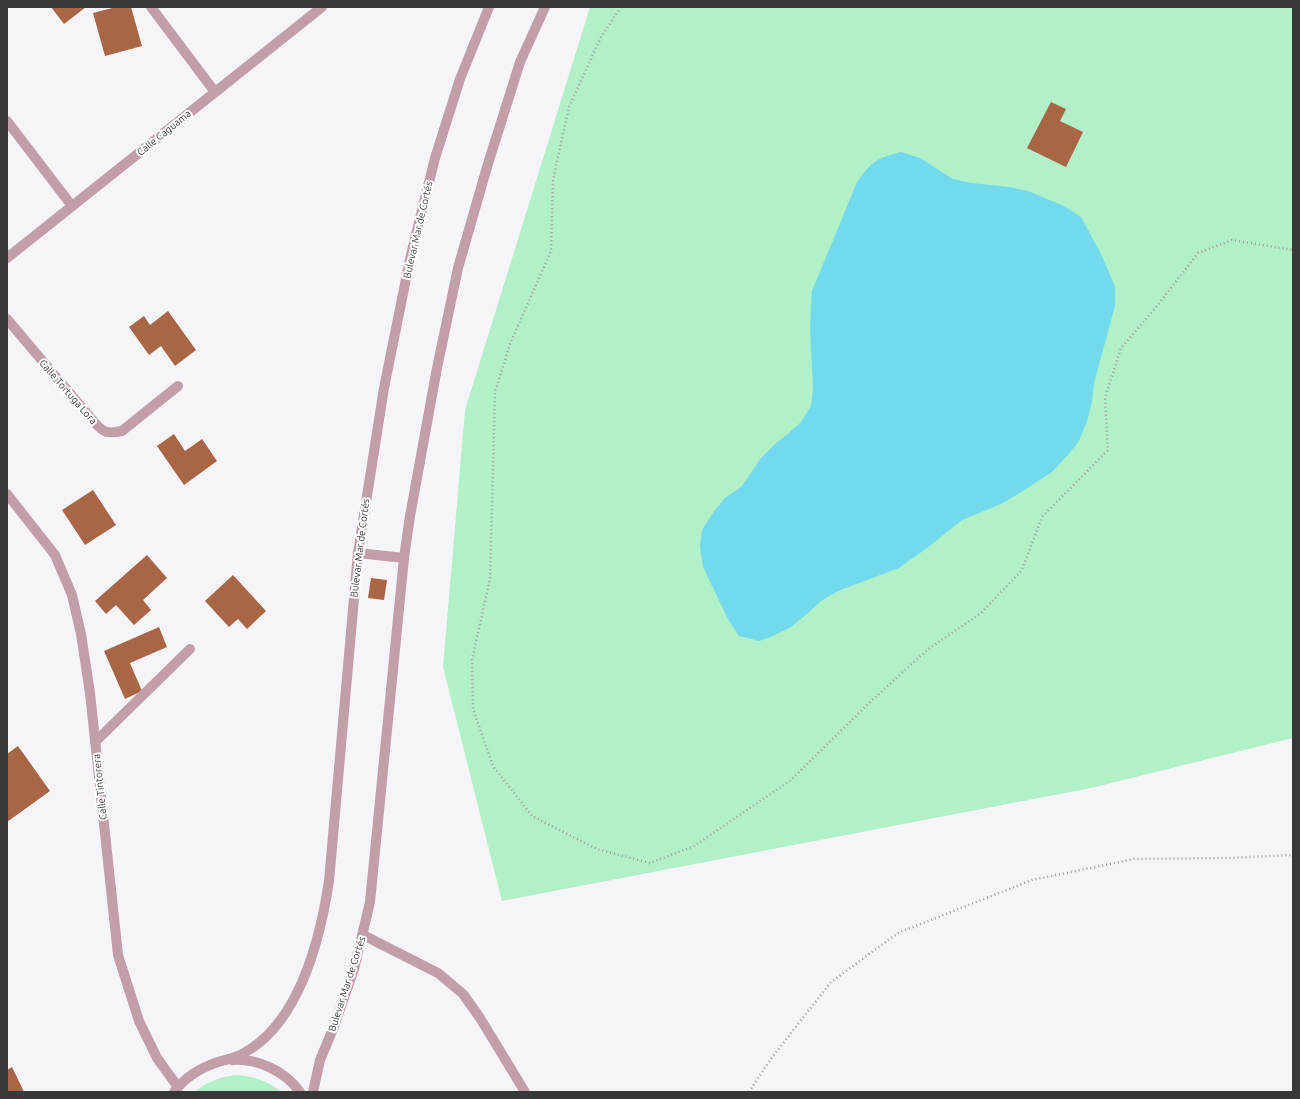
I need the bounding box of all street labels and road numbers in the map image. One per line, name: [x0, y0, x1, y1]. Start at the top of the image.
street label: Calle Caguama: [135, 108, 193, 158]
street label: Bulevar Mar de Cortés: [401, 180, 435, 280]
street label: Calle Tortuga Lora: [37, 357, 99, 427]
street label: Bulevar Mar de Cortés: [348, 498, 372, 598]
street label: Calle Tintorera: [91, 753, 109, 821]
street label: Bulevar Mar de Cortés: [326, 935, 368, 1033]

